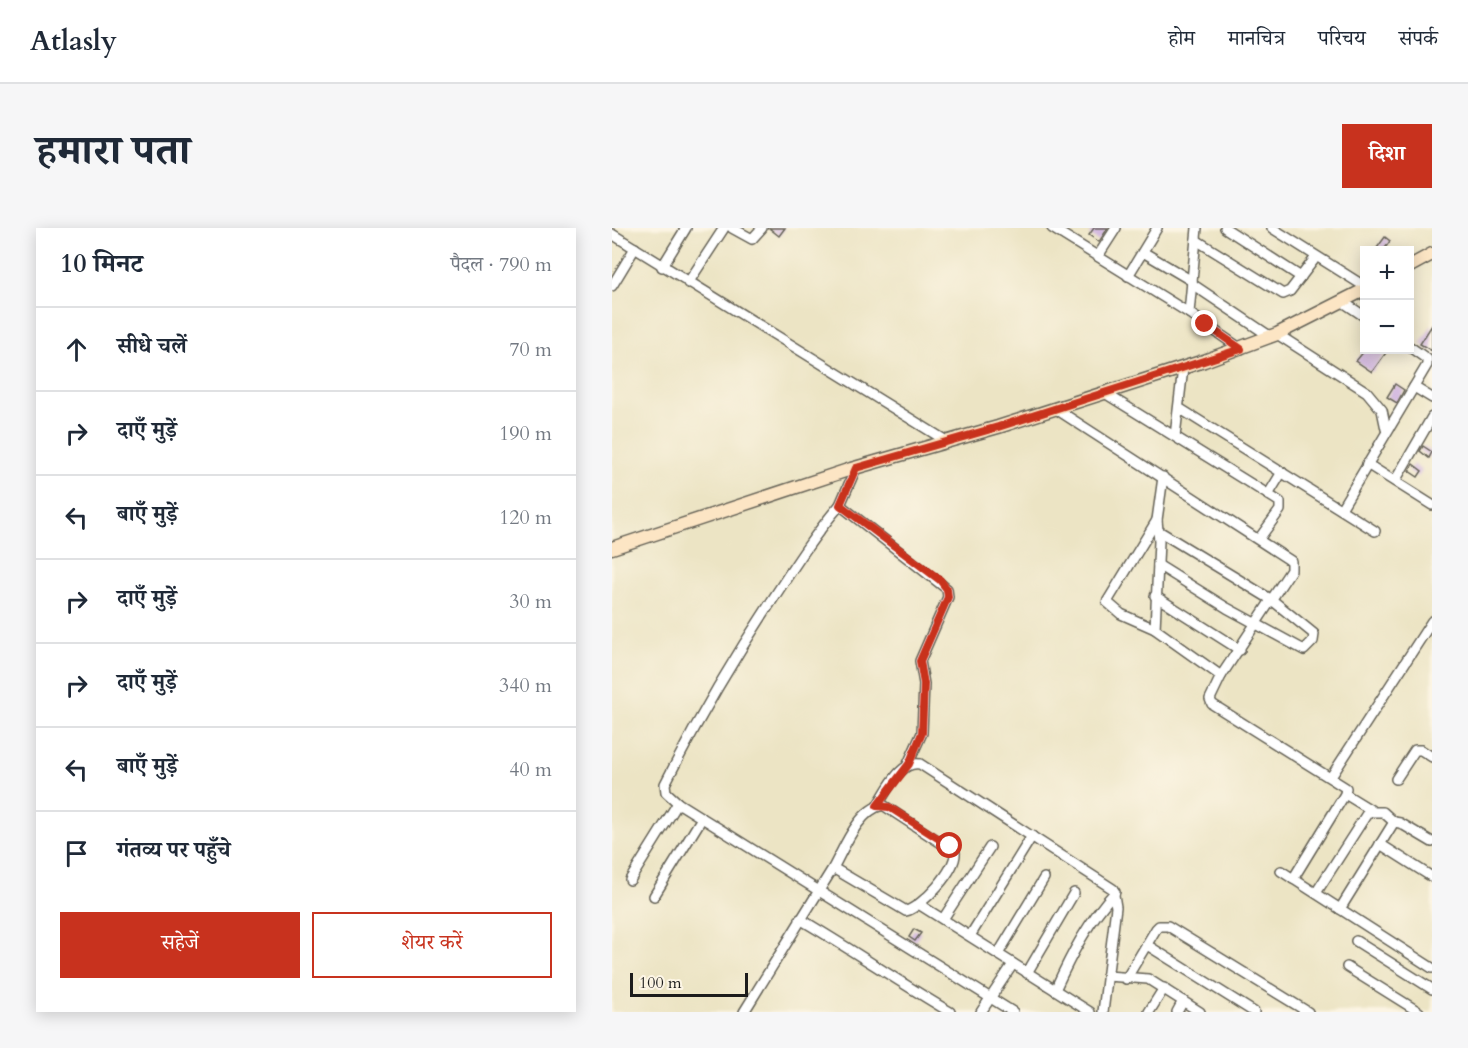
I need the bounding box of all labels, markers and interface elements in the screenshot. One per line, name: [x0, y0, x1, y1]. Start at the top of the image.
text: Atlasly: [30, 22, 117, 60]
text: होम: [1168, 24, 1195, 53]
text: मानचित्र: [1228, 24, 1285, 53]
text: परिचय: [1318, 24, 1366, 53]
text: संपर्क: [1399, 24, 1438, 53]
text: हमारा पता: [36, 122, 190, 179]
button: दिशा: [1342, 124, 1432, 188]
text: 10 मिनट: [60, 246, 143, 281]
map controls: [1360, 246, 1414, 354]
button: +: [1360, 246, 1414, 300]
text: पैदल · 790 m: [450, 251, 552, 278]
button: −: [1360, 300, 1414, 354]
route end: [1191, 310, 1217, 336]
text: सीधे चलें: [117, 331, 187, 361]
icon: ahead: [60, 333, 93, 366]
text: 70 m: [509, 336, 552, 363]
text: दाएँ मुड़ें: [117, 415, 177, 445]
icon: right: [60, 417, 93, 450]
text: 190 m: [499, 420, 552, 447]
text: बाएँ मुड़ें: [117, 499, 177, 529]
icon: left: [60, 501, 93, 534]
text: 120 m: [499, 504, 552, 531]
text: दाएँ मुड़ें: [117, 583, 177, 613]
icon: right: [60, 585, 93, 618]
text: 30 m: [509, 588, 552, 615]
text: दाएँ मुड़ें: [117, 667, 177, 697]
icon: right: [60, 669, 93, 702]
text: 340 m: [499, 672, 552, 699]
text: बाएँ मुड़ें: [117, 751, 177, 781]
icon: left: [60, 753, 93, 786]
text: 40 m: [509, 756, 552, 783]
route start: [936, 832, 962, 858]
text: गंतव्य पर पहुँचे: [117, 835, 231, 865]
icon: arrive: [60, 837, 93, 870]
button: सहेजें: [60, 912, 300, 978]
button: शेयर करें: [312, 912, 552, 978]
scale bar: [630, 970, 748, 998]
text: 100 m: [639, 972, 681, 994]

